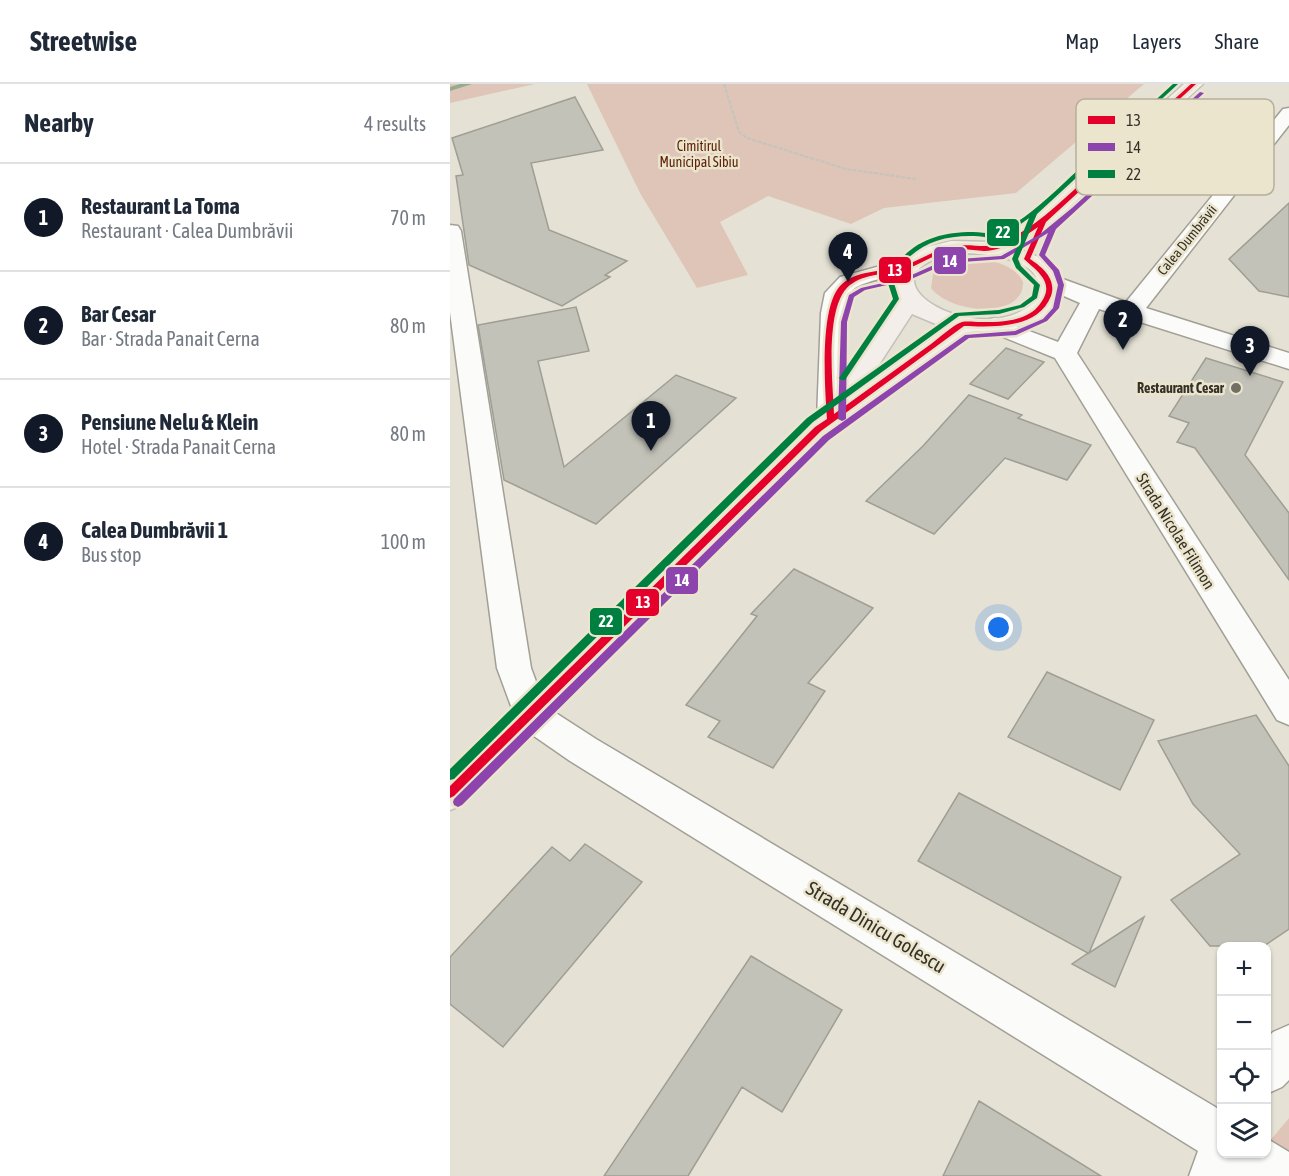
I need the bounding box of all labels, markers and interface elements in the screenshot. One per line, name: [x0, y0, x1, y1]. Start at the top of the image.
text: Streetwise: [30, 25, 137, 57]
text: Map: [1065, 29, 1099, 53]
text: Layers: [1132, 29, 1182, 53]
text: Share: [1215, 29, 1259, 53]
legend: [1076, 99, 1274, 195]
text: Nearby: [24, 108, 94, 138]
text: 13: [1126, 111, 1141, 129]
text: 4 results: [364, 112, 426, 135]
park label: Cimitirul Municipal Sibiu: [659, 138, 739, 170]
text: 14: [1126, 138, 1141, 156]
text: 22: [1126, 165, 1141, 183]
text: Restaurant La Toma: [81, 193, 240, 219]
street label: Calea Dumbrăvii: [1154, 202, 1220, 278]
text: 1: [39, 206, 48, 229]
text: 70 m: [390, 206, 426, 229]
line badge: 22: [986, 218, 1020, 247]
text: Restaurant · Calea Dumbrăvii: [81, 219, 293, 242]
text: 22: [995, 223, 1011, 241]
pin: 4: [828, 232, 868, 282]
line badge: 14: [933, 246, 967, 275]
text: 14: [942, 252, 958, 270]
line badge: 13: [878, 256, 912, 284]
text: 13: [887, 261, 903, 279]
pin: 2: [1104, 300, 1142, 350]
text: Bar Cesar: [81, 301, 156, 327]
text: 2: [39, 314, 48, 337]
text: 80 m: [390, 314, 426, 337]
pin: 3: [1230, 326, 1270, 376]
text: Bar · Strada Panait Cerna: [81, 327, 260, 350]
place label: Restaurant Cesar: [1137, 380, 1225, 396]
marker: Restaurant Cesar: [1229, 381, 1243, 395]
pin: 1: [632, 402, 670, 451]
text: Pensiune Nelu & Klein: [81, 409, 258, 435]
text: 3: [39, 422, 48, 445]
text: 80 m: [390, 422, 426, 445]
text: Hotel · Strada Panait Cerna: [81, 435, 276, 458]
street label: Strada Nicolae Filimon: [1133, 470, 1219, 592]
text: Calea Dumbrăvii 1: [81, 517, 228, 543]
text: 4: [39, 530, 48, 553]
text: 100 m: [381, 530, 426, 553]
text: Bus stop: [81, 543, 141, 566]
line badge: 14: [665, 566, 699, 595]
text: 14: [674, 571, 690, 589]
line badge: 13: [625, 588, 660, 617]
text: 13: [635, 593, 651, 611]
line badge: 22: [589, 607, 623, 636]
text: 22: [598, 612, 614, 630]
your location: [984, 613, 1013, 642]
street label: Strada Dinicu Golescu: [802, 876, 950, 977]
map controls: [1217, 942, 1271, 1158]
button: +: [1217, 942, 1271, 996]
button: −: [1217, 996, 1271, 1050]
button: locate: [1217, 1050, 1271, 1104]
button: layers: [1217, 1104, 1271, 1158]

